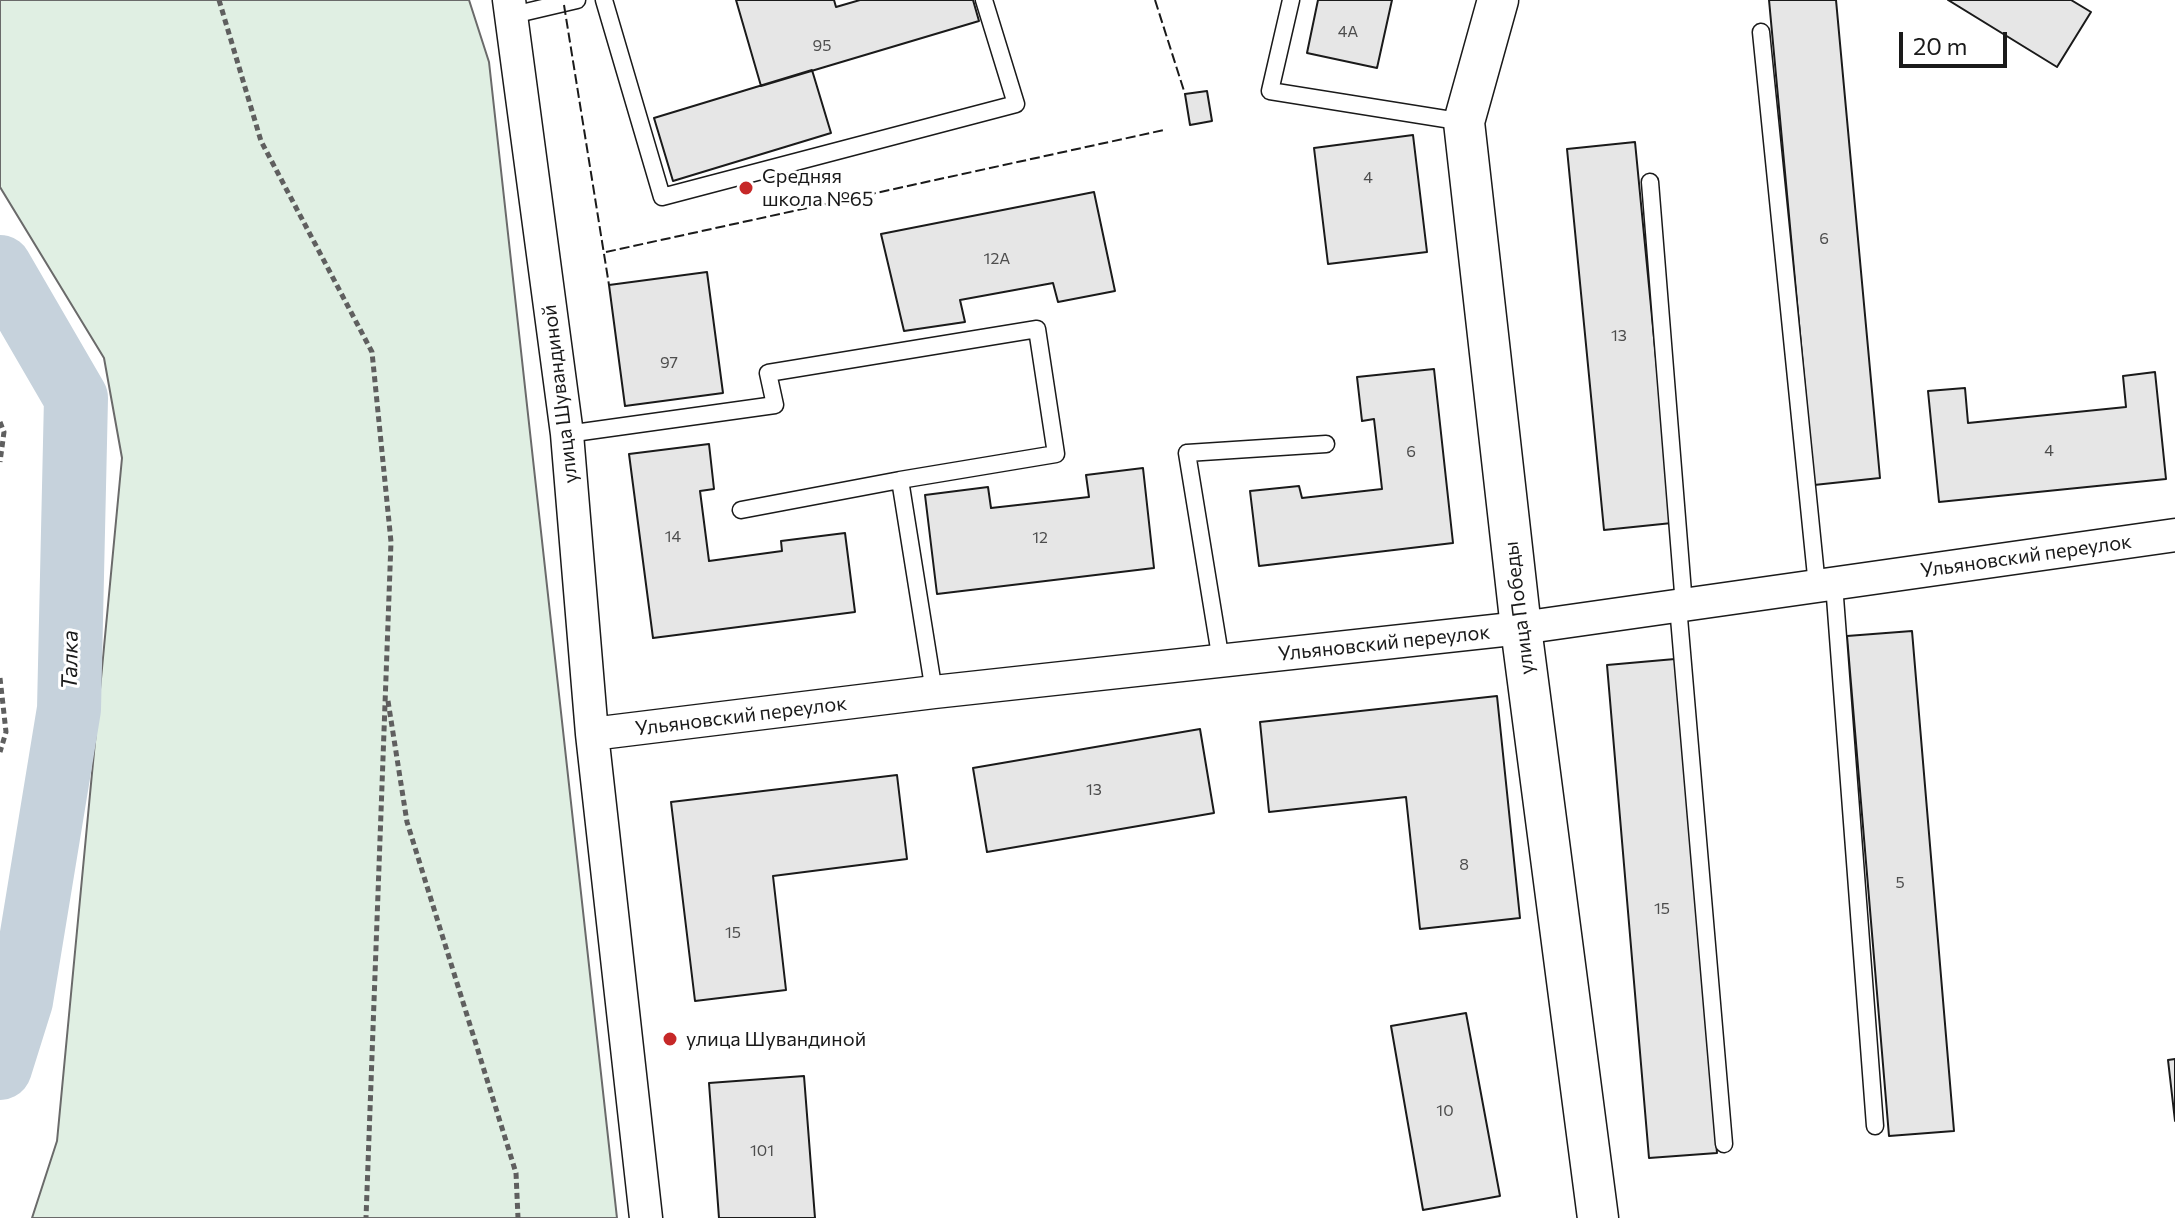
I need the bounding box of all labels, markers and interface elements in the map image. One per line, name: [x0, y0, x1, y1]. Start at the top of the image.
scale bar: [1903, 16, 2011, 66]
house number: 4А: [1338, 22, 1358, 42]
text: 20 m: [1913, 31, 1967, 60]
house number: 95: [813, 36, 831, 56]
place label: Средняя школа №65: [762, 164, 873, 211]
house number: 4: [1363, 168, 1373, 188]
marker: Средняя школа №65: [737, 179, 755, 197]
house number: 6: [1819, 229, 1829, 249]
house number: 12А: [984, 249, 1010, 269]
street label: улица Шувандиной: [537, 303, 583, 485]
house number: 13: [1611, 326, 1627, 346]
house number: 97: [660, 353, 678, 373]
house number: 4: [2044, 441, 2054, 461]
house number: 6: [1406, 442, 1416, 462]
house number: 14: [665, 527, 681, 547]
house number: 12: [1032, 528, 1048, 548]
street label: Ульяновский переулок: [1919, 529, 2133, 583]
street label: улица Победы: [1499, 540, 1539, 676]
street label: Ульяновский переулок: [1277, 620, 1491, 666]
water label: Талка: [56, 630, 84, 690]
street label: Ульяновский переулок: [634, 691, 848, 741]
house number: 13: [1086, 780, 1102, 800]
house number: 8: [1459, 855, 1469, 875]
house number: 5: [1895, 873, 1905, 893]
house number: 15: [1654, 899, 1670, 919]
house number: 15: [725, 923, 741, 943]
place label: улица Шувандиной: [686, 1027, 866, 1051]
marker: улица Шувандиной: [661, 1030, 679, 1048]
house number: 10: [1436, 1101, 1454, 1121]
house number: 101: [750, 1141, 774, 1161]

